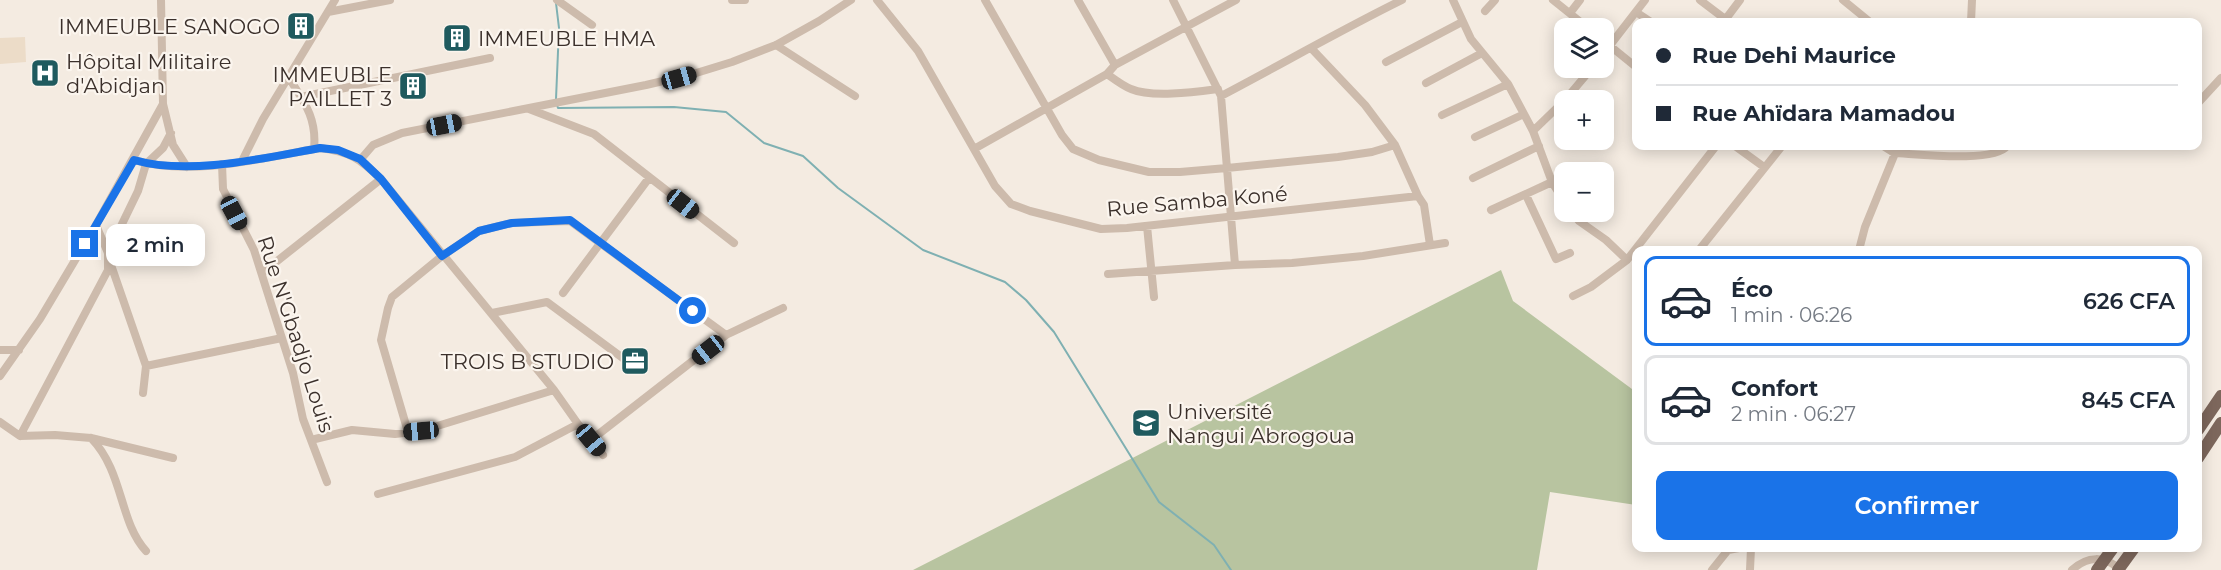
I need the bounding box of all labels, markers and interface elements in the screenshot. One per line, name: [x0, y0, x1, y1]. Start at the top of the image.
building icon: IMMEUBLE SANOGO: [285, 10, 317, 42]
place label: IMMEUBLE SANOGO: [59, 14, 280, 39]
map controls: [1554, 18, 1614, 222]
button: layers: [1554, 18, 1614, 78]
building icon: IMMEUBLE HMA: [441, 22, 473, 54]
place label: IMMEUBLE HMA: [478, 26, 656, 51]
text: Rue Dehi Maurice: [1692, 42, 1896, 69]
place label: Hôpital Militaire d'Abidjan: [66, 49, 231, 98]
hospital icon: Hôpital Militaire d'Abidjan: [29, 57, 61, 89]
place label: IMMEUBLE PAILLET 3: [273, 62, 392, 111]
car: [659, 64, 699, 92]
building icon: IMMEUBLE PAILLET 3: [397, 70, 429, 102]
button: +: [1554, 90, 1614, 150]
text: Rue Ahïdara Mamadou: [1692, 100, 1955, 127]
car: [425, 113, 463, 137]
button: −: [1554, 162, 1614, 222]
street label: Rue Samba Koné: [1105, 181, 1289, 221]
car: [663, 186, 703, 222]
car: [218, 193, 250, 233]
callout: 2 min: [106, 223, 205, 265]
route end: [71, 230, 98, 257]
text: 2 min: [127, 233, 184, 257]
street label: Rue N'Gbadjo Louis: [252, 233, 340, 435]
icon: car: [1659, 274, 1713, 328]
text: Éco: [1731, 276, 1773, 303]
text: 626 CFA: [2083, 288, 2175, 315]
route start: [679, 297, 706, 324]
text: 1 min · 06:26: [1731, 303, 1852, 327]
car: [688, 332, 728, 368]
office icon: TROIS B STUDIO: [619, 345, 651, 377]
place label: TROIS B STUDIO: [441, 349, 614, 374]
icon: car: [1659, 373, 1713, 427]
text: Confort: [1731, 375, 1818, 402]
text: 845 CFA: [2081, 387, 2175, 414]
place label: Université Nangui Abrogoua: [1167, 399, 1355, 448]
text: 2 min · 06:27: [1731, 402, 1856, 426]
school or university icon: Université Nangui Abrogoua: [1130, 407, 1162, 439]
car: [402, 420, 440, 442]
car: [573, 420, 609, 460]
button: Confirmer: [1656, 471, 2178, 540]

